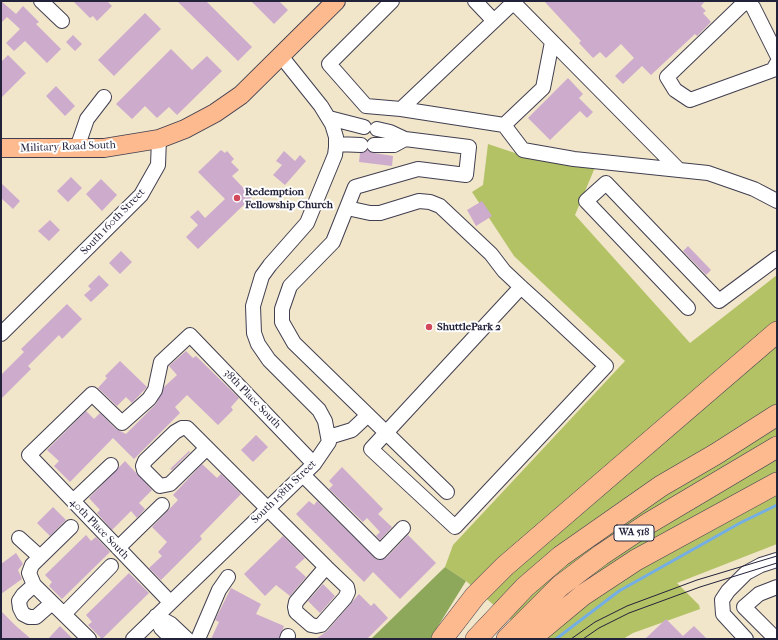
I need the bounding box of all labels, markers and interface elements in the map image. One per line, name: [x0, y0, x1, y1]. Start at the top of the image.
street label: Military Road South: [20, 139, 116, 155]
place label: Redemption Fellowship Church: [245, 185, 333, 211]
street label: South 160th Street: [78, 186, 148, 258]
marker: Redemption Fellowship Church: [232, 193, 242, 203]
place label: ShuttlePark 2: [437, 320, 501, 334]
marker: ShuttlePark 2: [424, 322, 434, 332]
street label: 38th Place South: [220, 367, 284, 431]
street label: South 158th Street: [249, 458, 319, 526]
street label: 40th Place South: [67, 496, 131, 562]
road number: WA 518: [614, 525, 654, 541]

